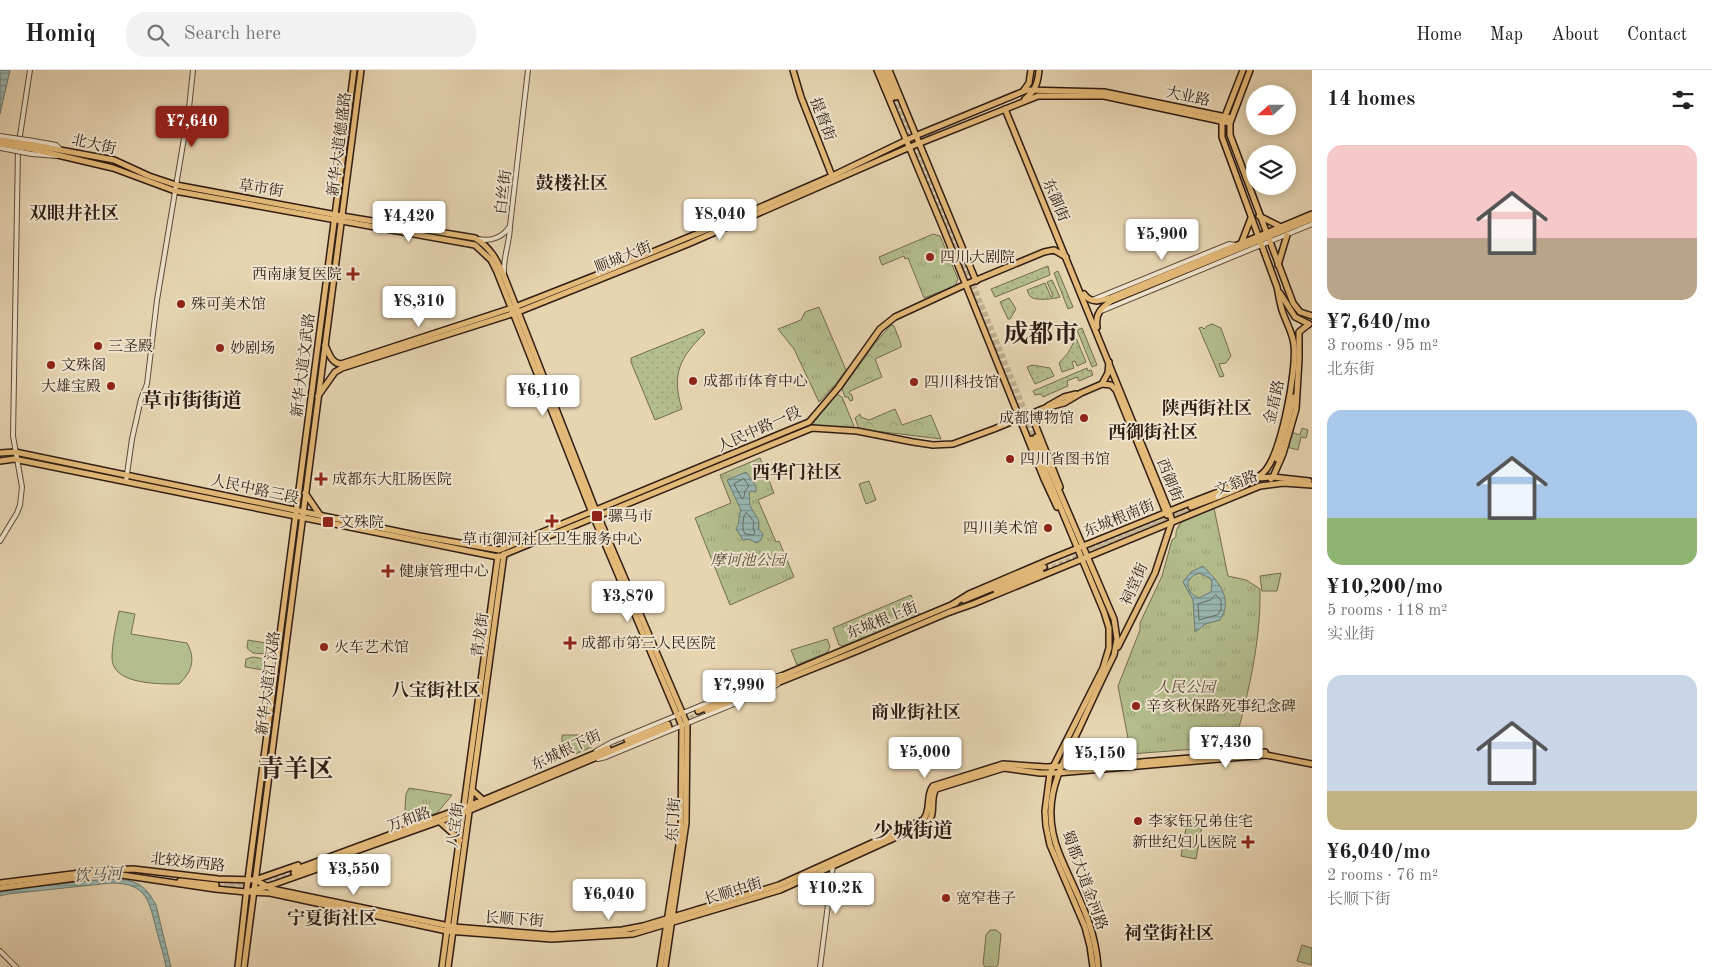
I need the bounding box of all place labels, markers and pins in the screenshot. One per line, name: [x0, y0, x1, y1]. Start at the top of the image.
pin: ¥7,640: [151, 106, 233, 148]
pin: ¥8,040: [679, 198, 761, 241]
pin: ¥4,420: [368, 200, 450, 243]
pin: ¥5,900: [1121, 218, 1203, 261]
place label: 四川大剧院: [940, 249, 1015, 266]
marker: 四川大剧院: [924, 251, 936, 263]
place label: 西南康复医院: [252, 266, 342, 283]
marker: 西南康复医院: [346, 267, 360, 281]
pin: ¥8,310: [378, 286, 460, 328]
place label: 殊可美术馆: [191, 296, 266, 313]
marker: 殊可美术馆: [175, 298, 187, 310]
place label: 三圣殿: [108, 338, 153, 355]
marker: 三圣殿: [92, 340, 104, 352]
place label: 妙剧场: [230, 340, 275, 357]
marker: 妙剧场: [214, 342, 226, 354]
place label: 文殊阁: [61, 357, 106, 374]
marker: 文殊阁: [45, 359, 57, 371]
place label: 成都市体育中心: [703, 373, 808, 390]
pin: ¥6,110: [502, 374, 584, 417]
place label: 四川科技馆: [924, 374, 999, 391]
marker: 成都市体育中心: [687, 375, 699, 387]
marker: 四川科技馆: [908, 376, 920, 388]
place label: 大雄宝殿: [41, 378, 101, 395]
marker: 大雄宝殿: [105, 380, 117, 392]
place label: 成都博物馆: [999, 410, 1074, 427]
marker: 成都博物馆: [1078, 412, 1090, 424]
place label: 四川省图书馆: [1020, 451, 1110, 468]
marker: 四川省图书馆: [1004, 453, 1016, 465]
place label: 成都东大肛肠医院: [332, 471, 452, 488]
marker: 成都东大肛肠医院: [314, 472, 328, 486]
place label: 骡马市: [608, 508, 653, 525]
marker: 骡马市: [590, 509, 604, 523]
place label: 文殊院: [339, 514, 384, 531]
marker: 草市御河社区卫生服务中心: [545, 514, 559, 528]
marker: 文殊院: [321, 515, 335, 529]
place label: 四川美术馆: [963, 520, 1038, 537]
marker: 四川美术馆: [1042, 522, 1054, 534]
place label: 草市御河社区卫生服务中心: [462, 531, 642, 548]
place label: 健康管理中心: [399, 563, 489, 580]
marker: 健康管理中心: [381, 564, 395, 578]
pin: ¥3,870: [587, 580, 669, 623]
place label: 成都市第三人民医院: [581, 635, 716, 652]
marker: 成都市第三人民医院: [563, 636, 577, 650]
place label: 火车艺术馆: [334, 639, 409, 656]
marker: 火车艺术馆: [318, 641, 330, 653]
pin: ¥7,990: [698, 670, 780, 712]
place label: 辛亥秋保路死事纪念碑: [1146, 698, 1296, 715]
marker: 辛亥秋保路死事纪念碑: [1130, 700, 1142, 712]
pin: ¥7,430: [1185, 726, 1267, 769]
pin: ¥5,000: [884, 736, 966, 779]
pin: ¥5,150: [1059, 738, 1141, 780]
place label: 李家钰兄弟住宅: [1148, 813, 1253, 830]
marker: 李家钰兄弟住宅: [1132, 815, 1144, 827]
place label: 新世纪妇儿医院: [1132, 834, 1237, 851]
marker: 新世纪妇儿医院: [1241, 835, 1255, 849]
pin: ¥3,550: [313, 854, 395, 896]
pin: ¥10.2K: [795, 872, 877, 915]
pin: ¥6,040: [568, 878, 650, 921]
place label: 宽窄巷子: [956, 890, 1016, 907]
marker: 宽窄巷子: [940, 892, 952, 904]

